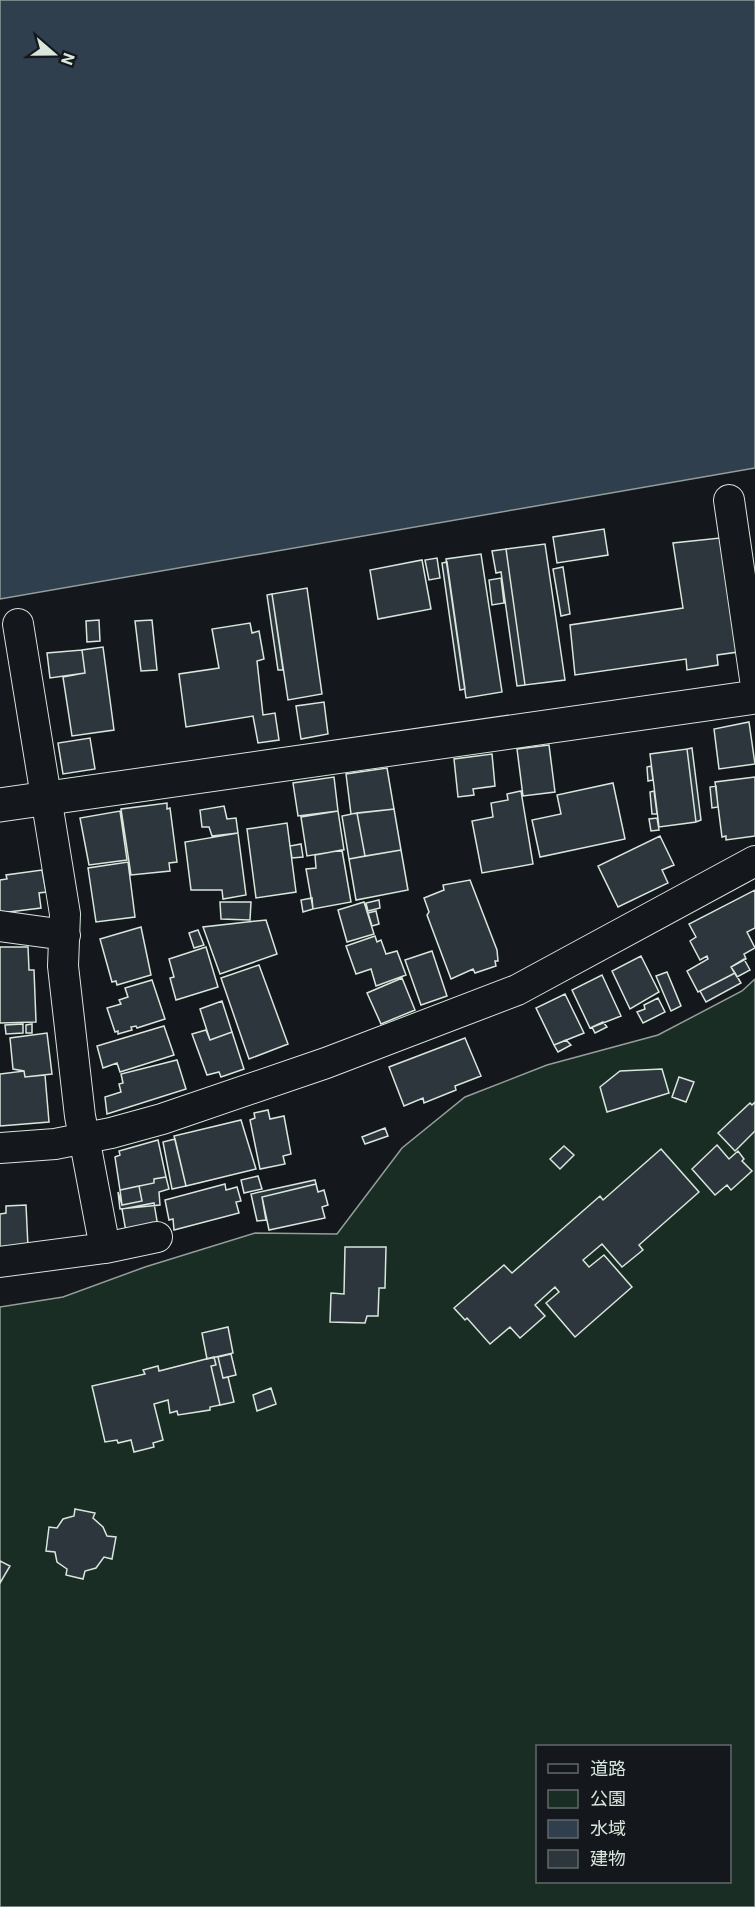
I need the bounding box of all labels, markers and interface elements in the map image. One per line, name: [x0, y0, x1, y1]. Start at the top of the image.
north arrow: [24, 24, 84, 84]
text: N: [57, 50, 78, 68]
legend: [536, 1745, 731, 1883]
text: 道路: [590, 1758, 626, 1779]
text: 公園: [590, 1788, 626, 1809]
text: 水域: [590, 1818, 626, 1839]
text: 建物: [590, 1848, 626, 1869]

